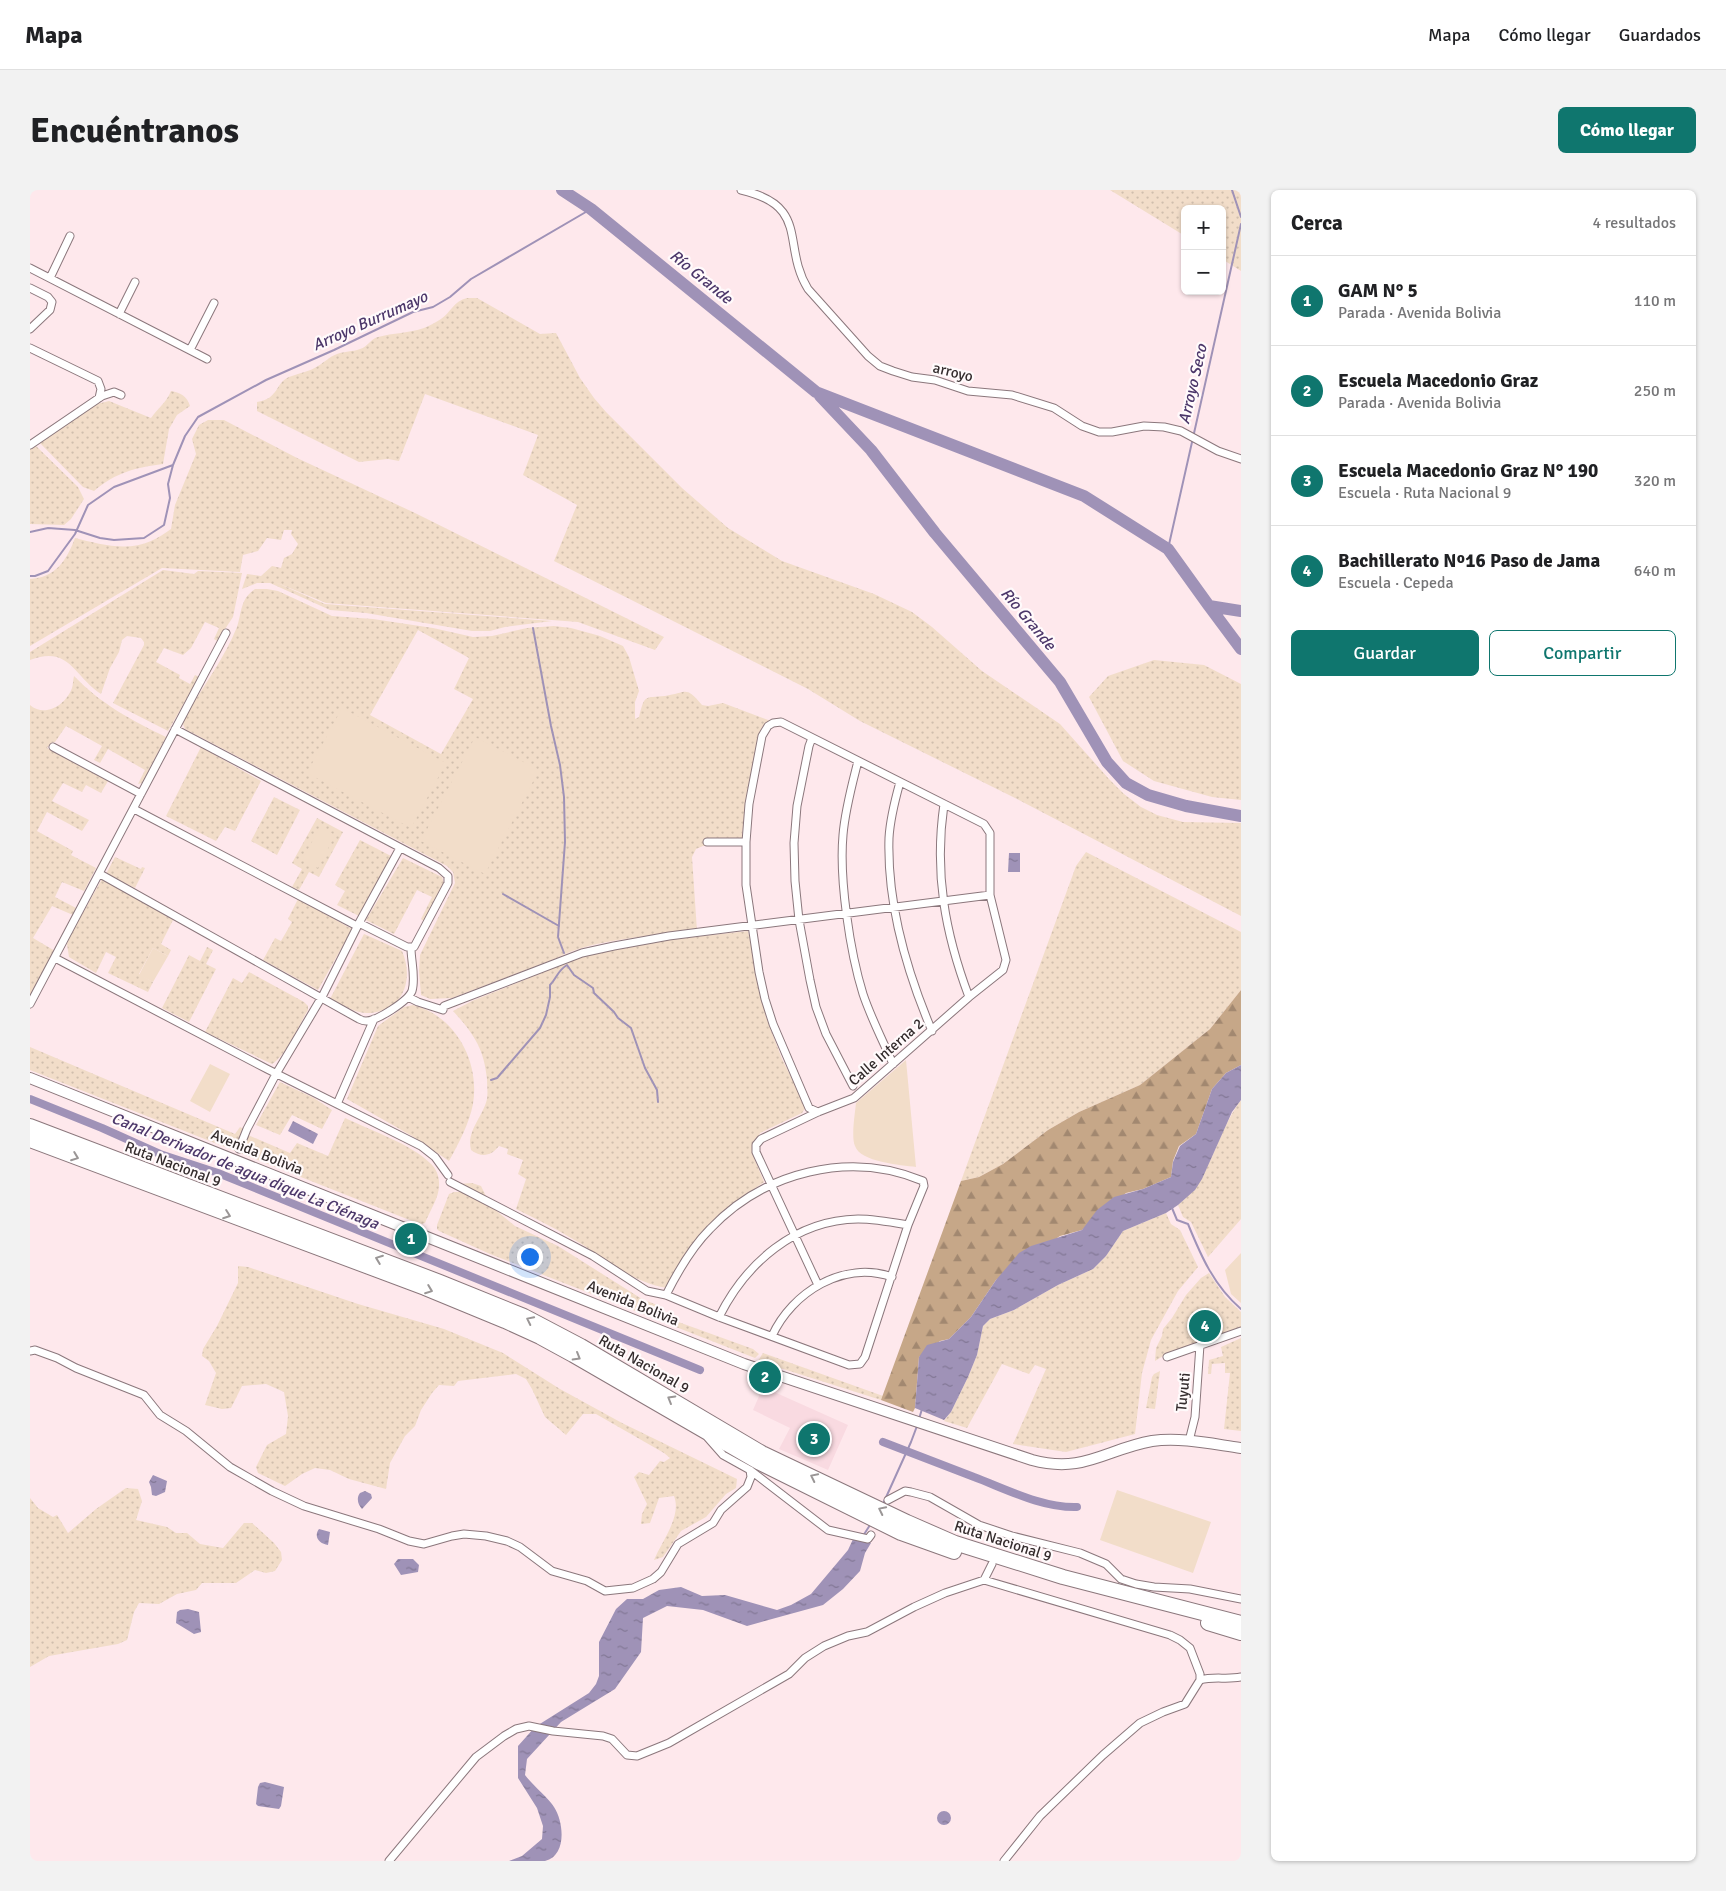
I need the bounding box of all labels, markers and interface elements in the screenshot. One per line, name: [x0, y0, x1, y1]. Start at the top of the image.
text: Mapa: [25, 20, 83, 50]
text: Mapa: [1428, 24, 1470, 46]
text: Cómo llegar: [1498, 24, 1591, 46]
text: Guardados: [1619, 24, 1701, 46]
button: Cómo llegar: [1558, 107, 1696, 153]
text: Encuéntranos: [30, 109, 239, 152]
map controls: [1181, 205, 1226, 295]
button: +: [1181, 205, 1226, 250]
text: Cerca: [1291, 210, 1343, 236]
text: 4 resultados: [1593, 213, 1676, 233]
water label: Río Grande: [665, 246, 737, 309]
button: −: [1181, 250, 1226, 295]
text: GAM N° 5: [1338, 279, 1418, 303]
water label: Arroyo Burrumayo: [309, 286, 431, 355]
text: 1: [1303, 291, 1311, 311]
text: 110 m: [1634, 291, 1676, 311]
text: Parada · Avenida Bolivia: [1338, 303, 1501, 323]
water label: Arroyo Seco: [1174, 342, 1212, 426]
street label: arroyo: [931, 358, 975, 386]
text: Escuela Macedonio Graz: [1338, 369, 1538, 393]
text: 2: [1303, 381, 1311, 401]
text: 250 m: [1634, 381, 1676, 401]
text: Parada · Avenida Bolivia: [1338, 393, 1501, 413]
text: Escuela Macedonio Graz N° 190: [1338, 459, 1598, 483]
text: 3: [1303, 471, 1311, 491]
text: 320 m: [1634, 471, 1676, 491]
text: Escuela · Ruta Nacional 9: [1338, 483, 1511, 503]
text: Bachillerato Nº16 Paso de Jama: [1338, 549, 1600, 573]
text: 4: [1303, 561, 1311, 581]
text: 640 m: [1634, 561, 1676, 581]
text: Escuela · Cepeda: [1338, 573, 1454, 593]
water label: Río Grande: [996, 584, 1060, 655]
button: Guardar: [1291, 630, 1479, 676]
button: Compartir: [1489, 630, 1676, 676]
street label: Calle Interna 2: [845, 1014, 927, 1090]
water label: Canal Derivador de agua dique La Ciénaga: [108, 1108, 382, 1234]
street label: Avenida Bolivia: [208, 1125, 306, 1179]
street label: Ruta Nacional 9: [122, 1137, 224, 1191]
one-way arrow: [71, 1152, 79, 1162]
one-way arrow: [223, 1209, 231, 1219]
pin: 1: [395, 1220, 427, 1258]
your location: [517, 1244, 543, 1270]
one-way arrow: [375, 1255, 384, 1265]
street label: Avenida Bolivia: [584, 1276, 682, 1330]
one-way arrow: [424, 1284, 433, 1294]
pin: 4: [1189, 1307, 1221, 1345]
one-way arrow: [526, 1315, 535, 1326]
street label: Ruta Nacional 9: [596, 1331, 692, 1397]
one-way arrow: [571, 1351, 580, 1361]
pin: 2: [749, 1358, 781, 1396]
street label: Tuyuti: [1172, 1372, 1194, 1412]
one-way arrow: [668, 1395, 677, 1405]
pin: 3: [798, 1420, 830, 1458]
one-way arrow: [810, 1473, 819, 1483]
one-way arrow: [878, 1506, 887, 1516]
street label: Ruta Nacional 9: [952, 1517, 1054, 1565]

